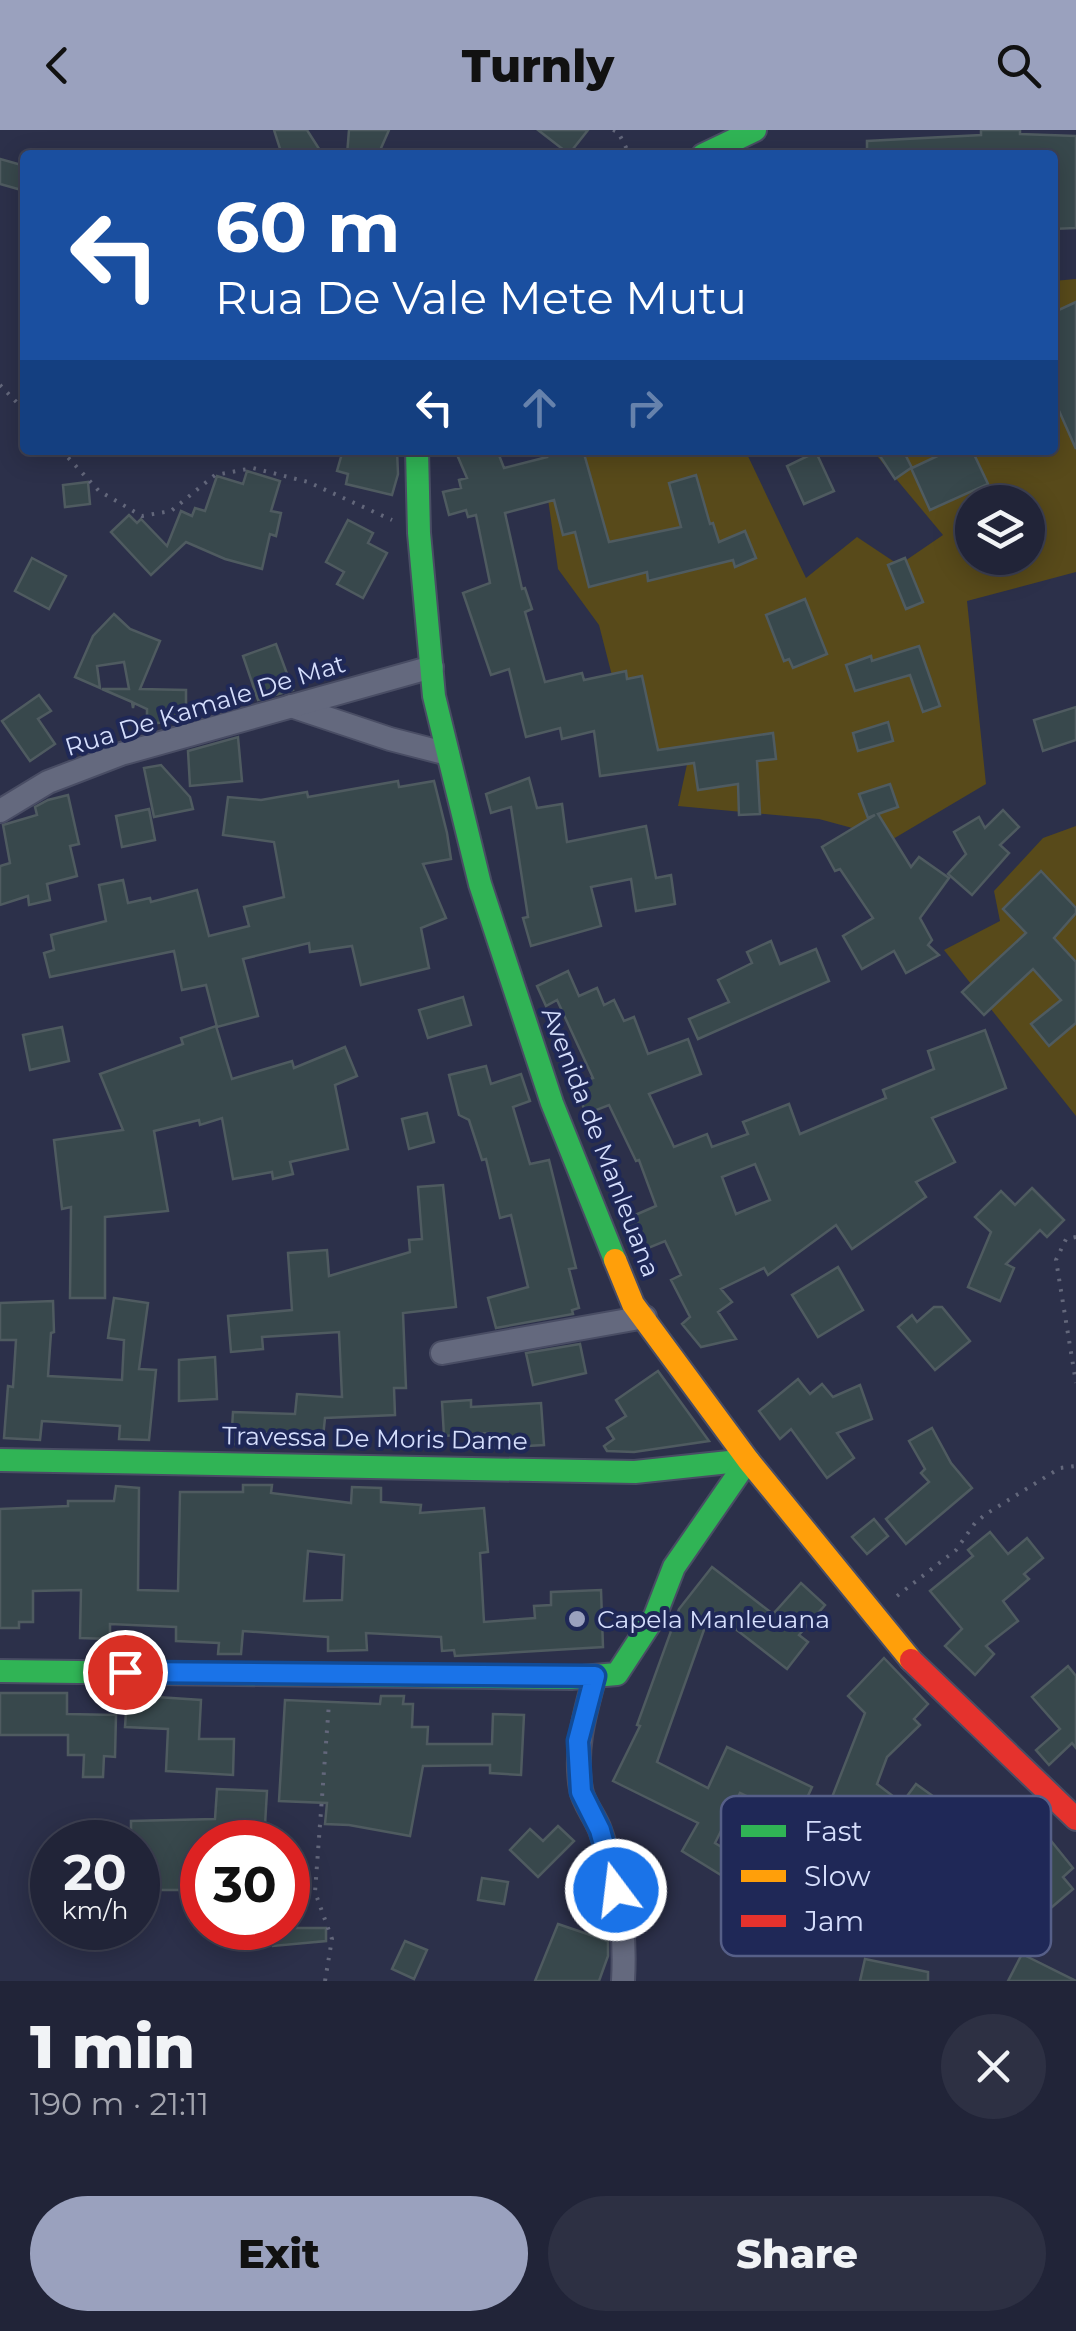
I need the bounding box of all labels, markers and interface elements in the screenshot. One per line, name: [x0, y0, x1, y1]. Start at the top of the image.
icon: back: [30, 38, 85, 93]
text: Turnly: [462, 38, 614, 93]
icon: search: [991, 38, 1046, 93]
text: 60 m: [215, 184, 400, 270]
icon: left: [50, 190, 180, 320]
text: Rua De Vale Mete Mutu: [215, 270, 747, 325]
icon: left: [407, 380, 462, 435]
icon: ahead: [512, 380, 567, 435]
icon: right: [617, 380, 672, 435]
map controls: [955, 485, 1045, 575]
button: layers: [955, 485, 1045, 575]
street label: Rua De Kamale De Mat: [61, 648, 349, 762]
street label: Avenida de Manleuana: [536, 1003, 666, 1281]
street label: Travessa De Moris Dame: [222, 1420, 528, 1456]
place label: Capela Manleuana: [597, 1604, 830, 1634]
marker: Capela Manleuana: [566, 1608, 588, 1630]
pin: [83, 1630, 168, 1715]
icon: arrive: [98, 1645, 153, 1700]
legend: [721, 1796, 1051, 1956]
text: Fast: [804, 1814, 863, 1848]
speed limit sign: 30: [180, 1820, 310, 1950]
position arrow: [564, 1838, 668, 1942]
text: 20: [63, 1842, 127, 1903]
text: Slow: [804, 1859, 871, 1893]
text: km/h: [62, 1895, 128, 1925]
text: Jam: [803, 1904, 864, 1938]
text: 1 min: [30, 2010, 195, 2083]
button: close: [941, 2014, 1046, 2119]
text: 190 m · 21:11: [30, 2084, 209, 2123]
button: Exit: [30, 2196, 528, 2311]
button: Share: [548, 2196, 1046, 2311]

